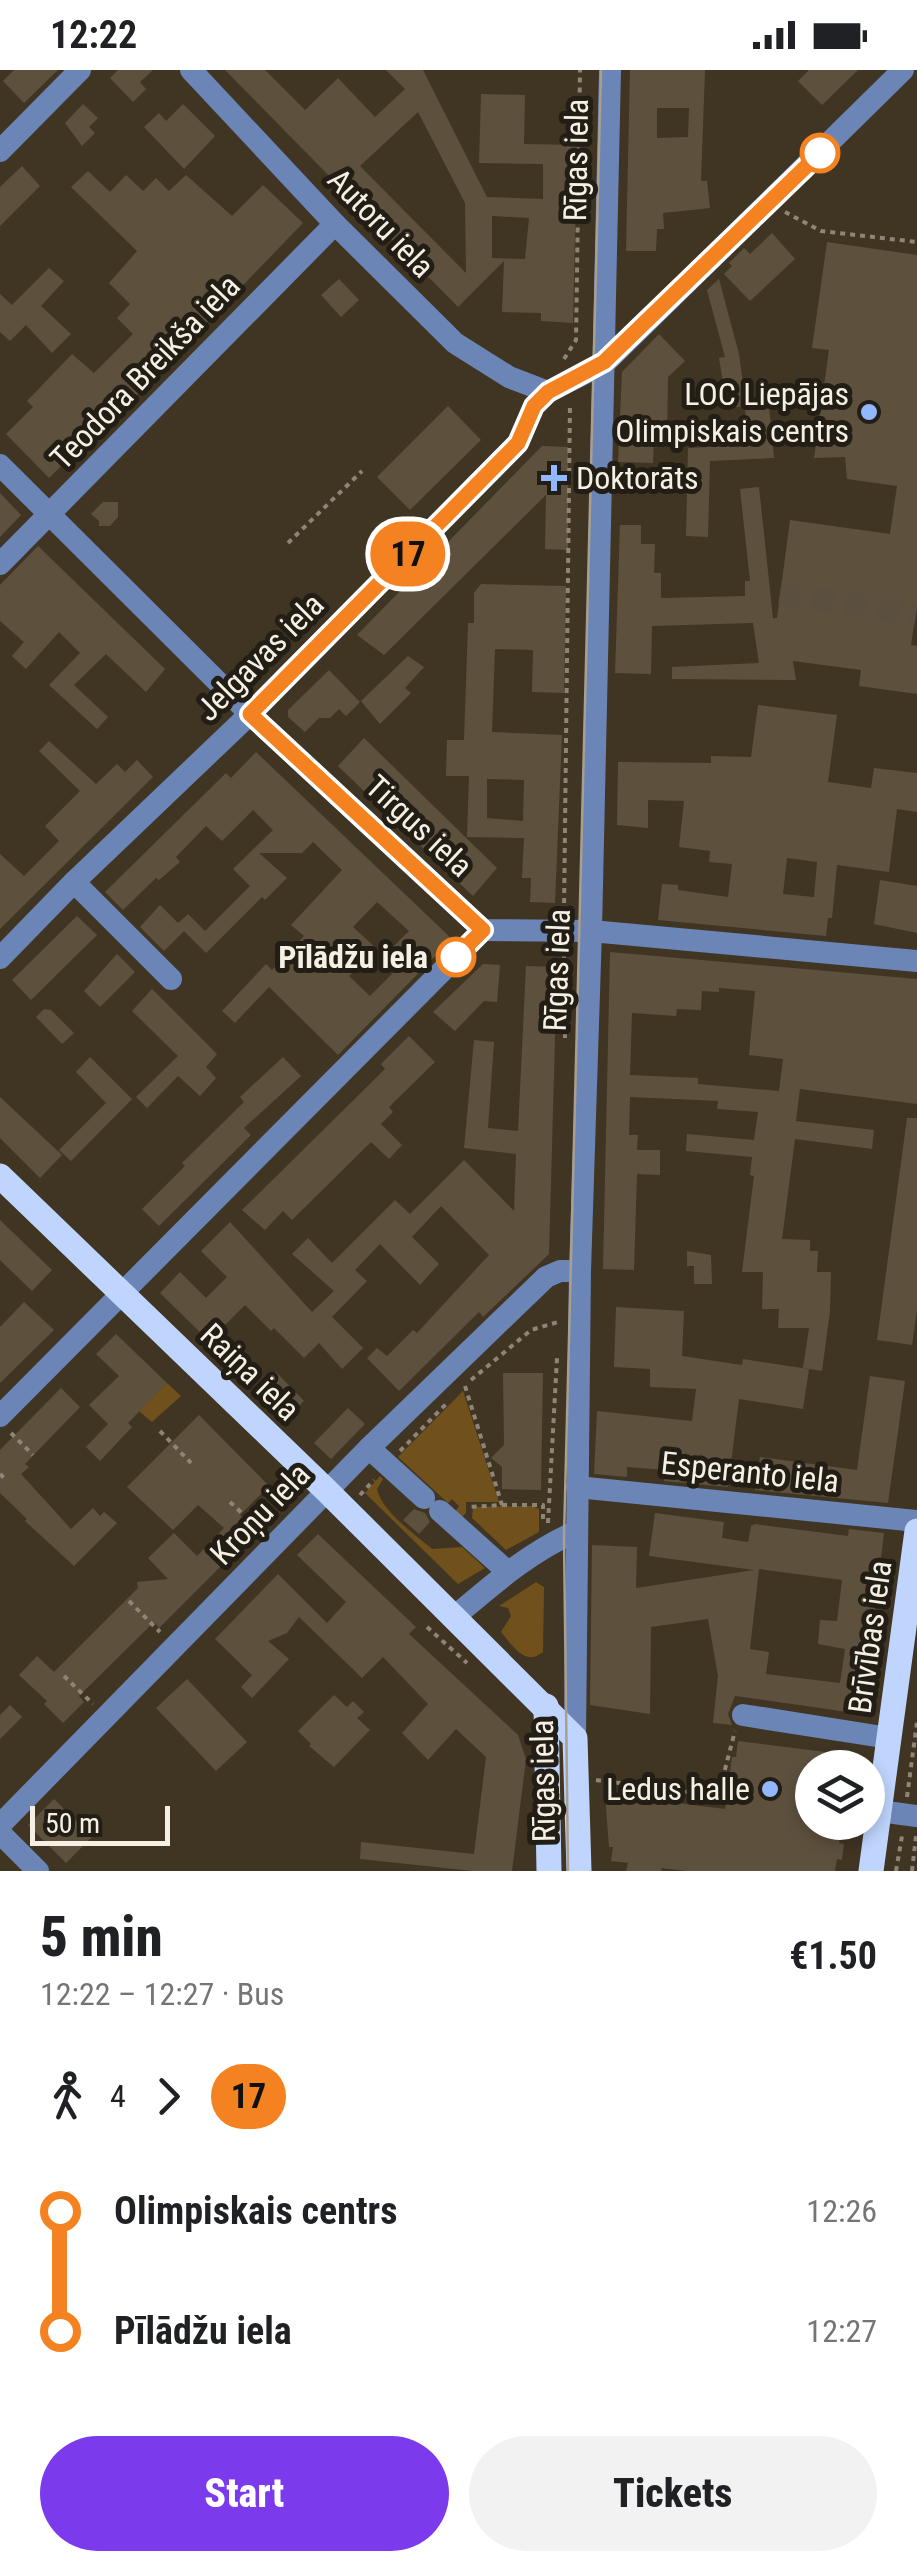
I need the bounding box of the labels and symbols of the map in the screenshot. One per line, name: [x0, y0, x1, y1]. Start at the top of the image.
street label: Rīgas iela: [556, 98, 596, 222]
unlabelled marker: [801, 134, 839, 172]
street label: Autoru iela: [320, 161, 442, 285]
street label: Teodora Breikša iela: [42, 267, 248, 477]
place label: LOC Liepājas Olimpiskais centrs: [615, 375, 849, 450]
marker: LOC Liepājas Olimpiskais centrs: [858, 401, 880, 423]
place label: Doktorāts: [576, 459, 698, 497]
marker: Doktorāts: [541, 465, 567, 491]
line badge: 17: [363, 522, 453, 586]
street label: Jelgavas iela: [188, 585, 332, 729]
street label: Tirgus iela: [358, 767, 480, 885]
street label: Rīgas iela: [536, 908, 578, 1032]
place label: Pīlādžu iela: [278, 938, 428, 976]
marker: Pīlādžu iela: [437, 938, 475, 976]
street label: Raiņa iela: [193, 1316, 307, 1428]
street label: Esperanto iela: [659, 1444, 841, 1500]
street label: Kroņu iela: [202, 1455, 318, 1573]
street label: Brīvības iela: [840, 1558, 900, 1716]
street label: Rīgas iela: [523, 1719, 563, 1843]
place label: Ledus halle: [606, 1770, 750, 1808]
marker: Ledus halle: [759, 1778, 781, 1800]
scale bar: [30, 1801, 170, 1846]

